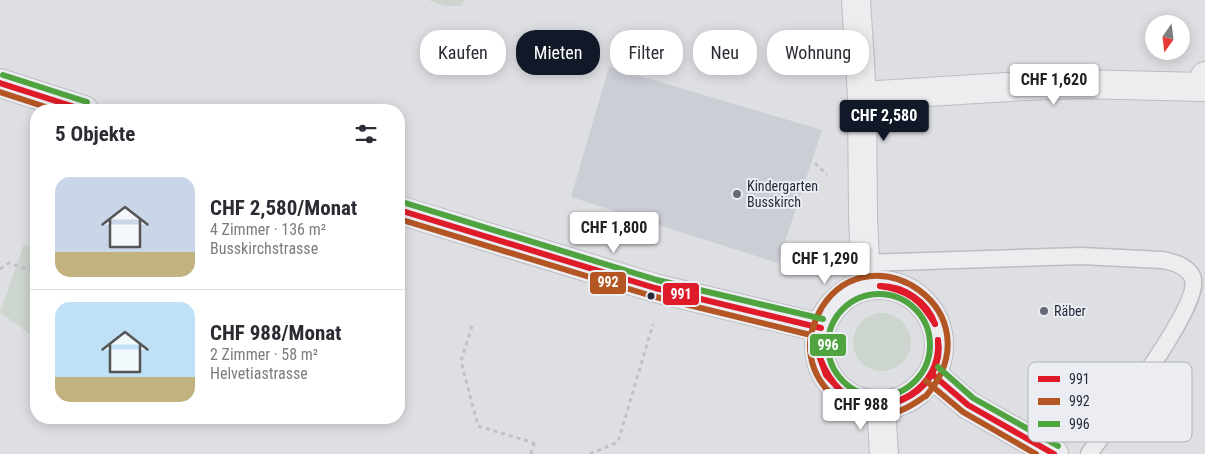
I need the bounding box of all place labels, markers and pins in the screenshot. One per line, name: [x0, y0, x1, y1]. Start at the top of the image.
pin: CHF 1,620: [997, 64, 1111, 106]
pin: CHF 2,580: [827, 100, 941, 142]
place label: Kindergarten Busskirch: [747, 178, 818, 210]
marker: Kindergarten Busskirch: [731, 188, 743, 200]
pin: CHF 1,800: [557, 212, 671, 254]
pin: CHF 1,290: [768, 242, 882, 285]
unlabelled marker: [646, 291, 656, 301]
place label: Räber: [1054, 303, 1086, 319]
marker: Räber: [1038, 305, 1050, 317]
pin: CHF 988: [815, 388, 907, 431]

